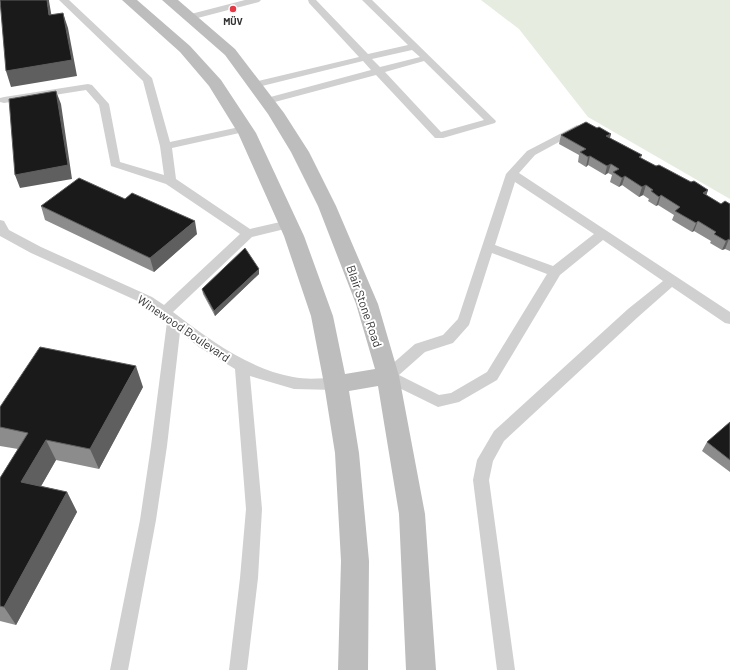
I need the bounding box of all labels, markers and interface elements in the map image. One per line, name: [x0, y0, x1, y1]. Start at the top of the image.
marker: MÜV: [228, 4, 238, 14]
place label: MÜV: [223, 15, 243, 27]
street label: Blair Stone Road: [344, 263, 386, 349]
street label: Winewood Boulevard: [135, 292, 233, 364]

